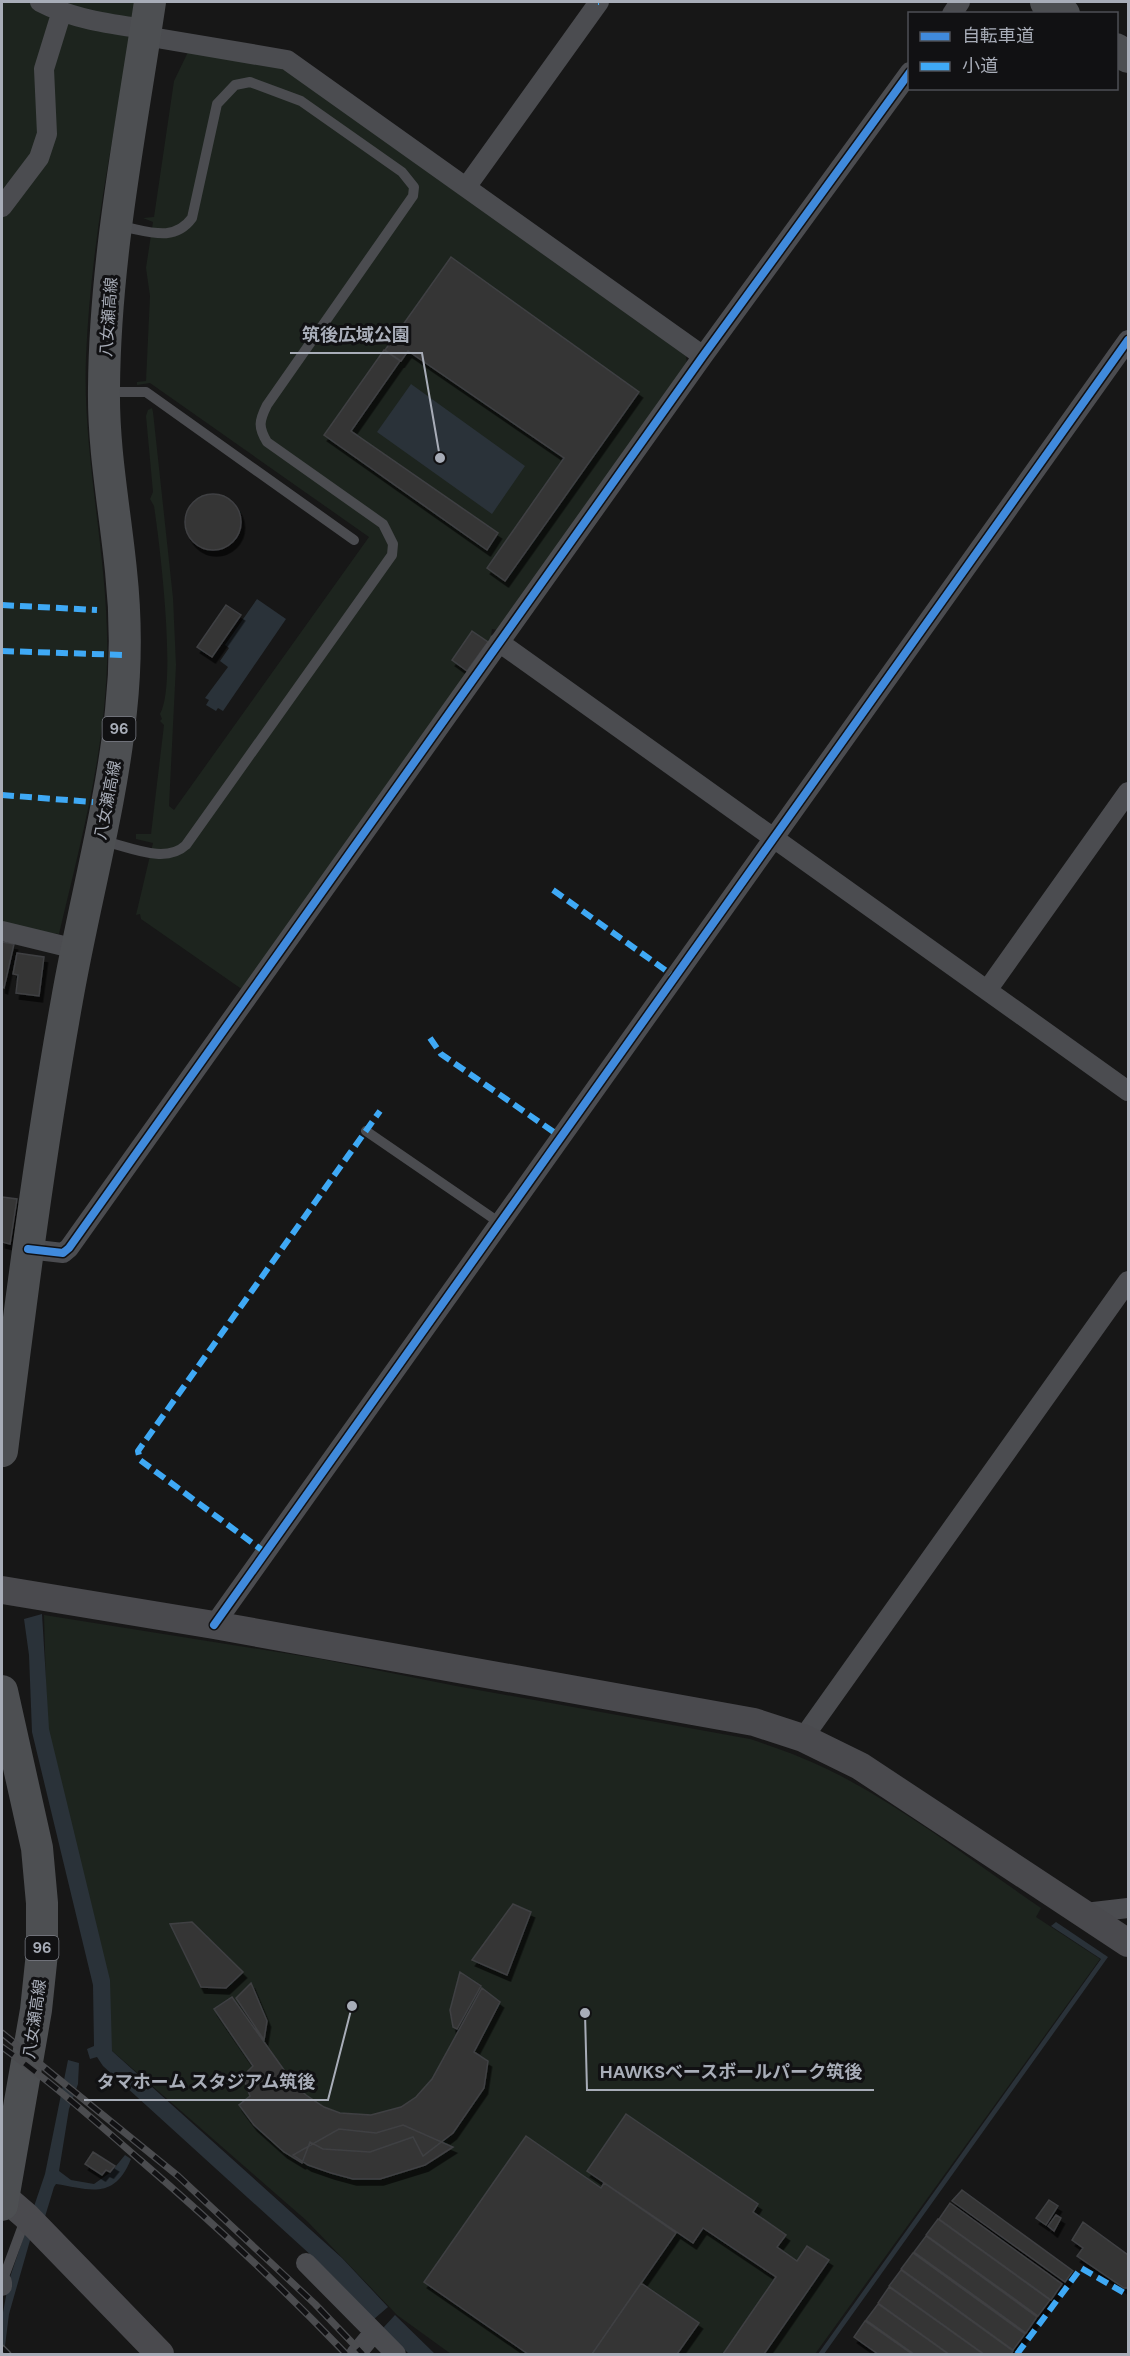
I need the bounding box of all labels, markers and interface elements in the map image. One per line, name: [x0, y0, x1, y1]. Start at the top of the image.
legend: [908, 12, 1118, 90]
text: 自転車道: [962, 24, 1034, 48]
text: 小道: [962, 54, 998, 78]
street label: 八女瀬高線: [95, 276, 122, 358]
callout: 筑後広域公園: [290, 317, 422, 353]
text: 筑後広域公園: [302, 323, 410, 347]
road number: 96: [102, 717, 136, 741]
street label: 八女瀬高線: [90, 759, 125, 841]
road number: 96: [26, 1936, 58, 1960]
street label: 八女瀬高線: [19, 1978, 50, 2060]
callout: HAWKSベースボールパーク筑後: [587, 2054, 874, 2090]
text: HAWKSベースボールパーク筑後: [600, 2060, 862, 2084]
callout: タマホーム スタジアム筑後: [84, 2064, 328, 2100]
text: タマホーム スタジアム筑後: [97, 2070, 315, 2094]

